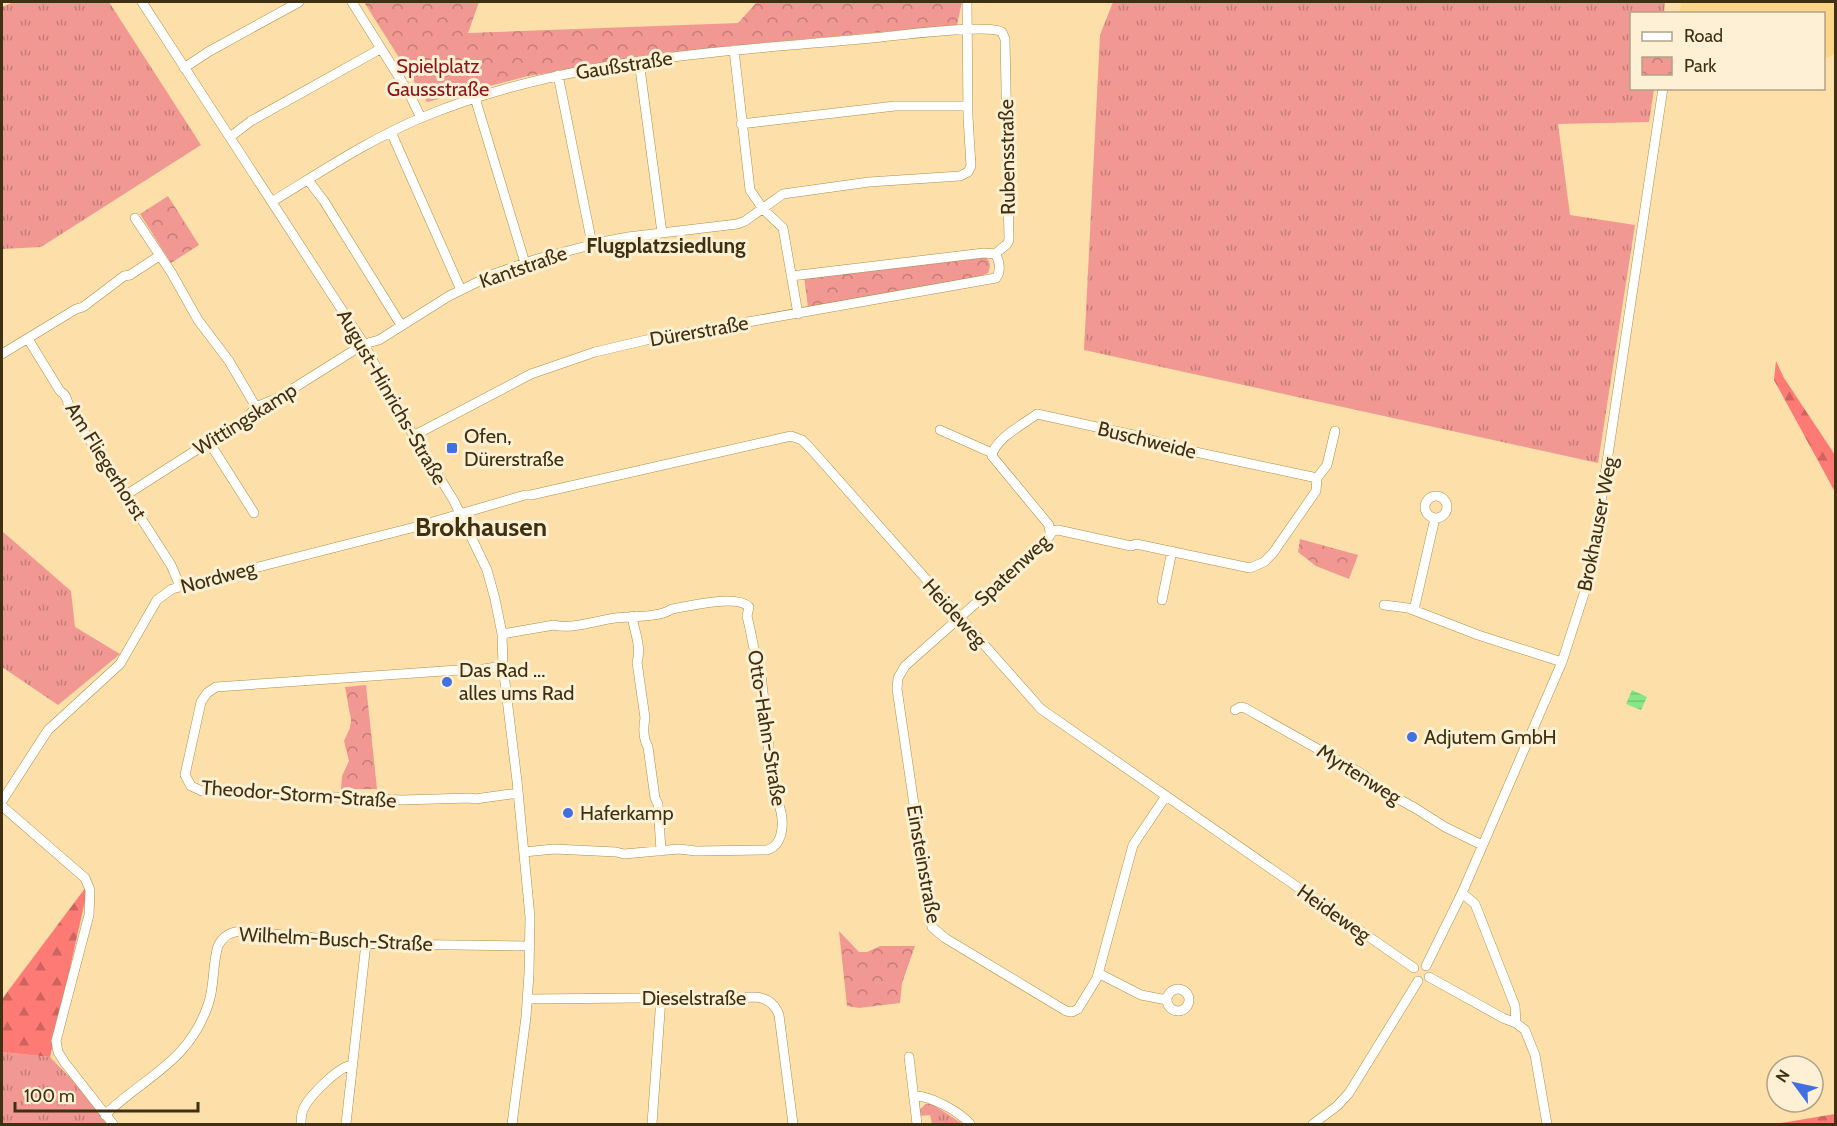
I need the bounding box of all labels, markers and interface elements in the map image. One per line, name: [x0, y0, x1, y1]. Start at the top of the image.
legend: [1630, 12, 1825, 90]
text: Road: [1684, 25, 1723, 47]
street label: Gaußstraße: [574, 46, 674, 84]
park label: Spielplatz Gaussstraße: [387, 54, 489, 101]
text: Park: [1684, 55, 1717, 77]
street label: Rubensstraße: [994, 99, 1020, 215]
district label: Flugplatzsiedlung: [586, 233, 746, 258]
street label: Kantstraße: [476, 241, 570, 293]
street label: August-Hinrichs-Straße: [332, 305, 452, 489]
street label: Dürerstraße: [648, 310, 750, 352]
street label: Wittingskamp: [189, 378, 301, 460]
street label: Am Fliegerhorst: [60, 398, 152, 524]
street label: Buschweide: [1095, 416, 1199, 464]
place label: Ofen, Dürerstraße: [464, 424, 564, 471]
marker: Ofen, Dürerstraße: [445, 441, 459, 455]
street label: Brokhauser Weg: [1572, 454, 1622, 593]
district label: Brokhausen: [415, 511, 547, 543]
street label: Spatenweg: [969, 528, 1056, 611]
street label: Nordweg: [178, 555, 259, 598]
street label: Heideweg: [918, 574, 993, 653]
street label: Otto-Hahn-Straße: [743, 648, 791, 808]
place label: Das Rad ... alles ums Rad: [459, 658, 574, 705]
marker: Das Rad ... alles ums Rad: [440, 675, 454, 689]
place label: Adjutem GmbH: [1424, 725, 1557, 749]
marker: Adjutem GmbH: [1405, 730, 1419, 744]
street label: Myrtenweg: [1312, 739, 1406, 810]
street label: Theodor-Storm-Straße: [201, 775, 397, 813]
place label: Haferkamp: [580, 801, 674, 825]
street label: Einsteinstraße: [902, 803, 946, 925]
marker: Haferkamp: [561, 806, 575, 820]
street label: Heideweg: [1293, 879, 1376, 948]
street label: Wilhelm-Busch-Straße: [239, 922, 433, 956]
street label: Dieselstraße: [642, 986, 746, 1010]
north arrow: [1765, 1054, 1825, 1114]
text: N: [1772, 1066, 1794, 1086]
scale bar: [15, 1075, 198, 1113]
text: 100 m: [24, 1085, 75, 1107]

